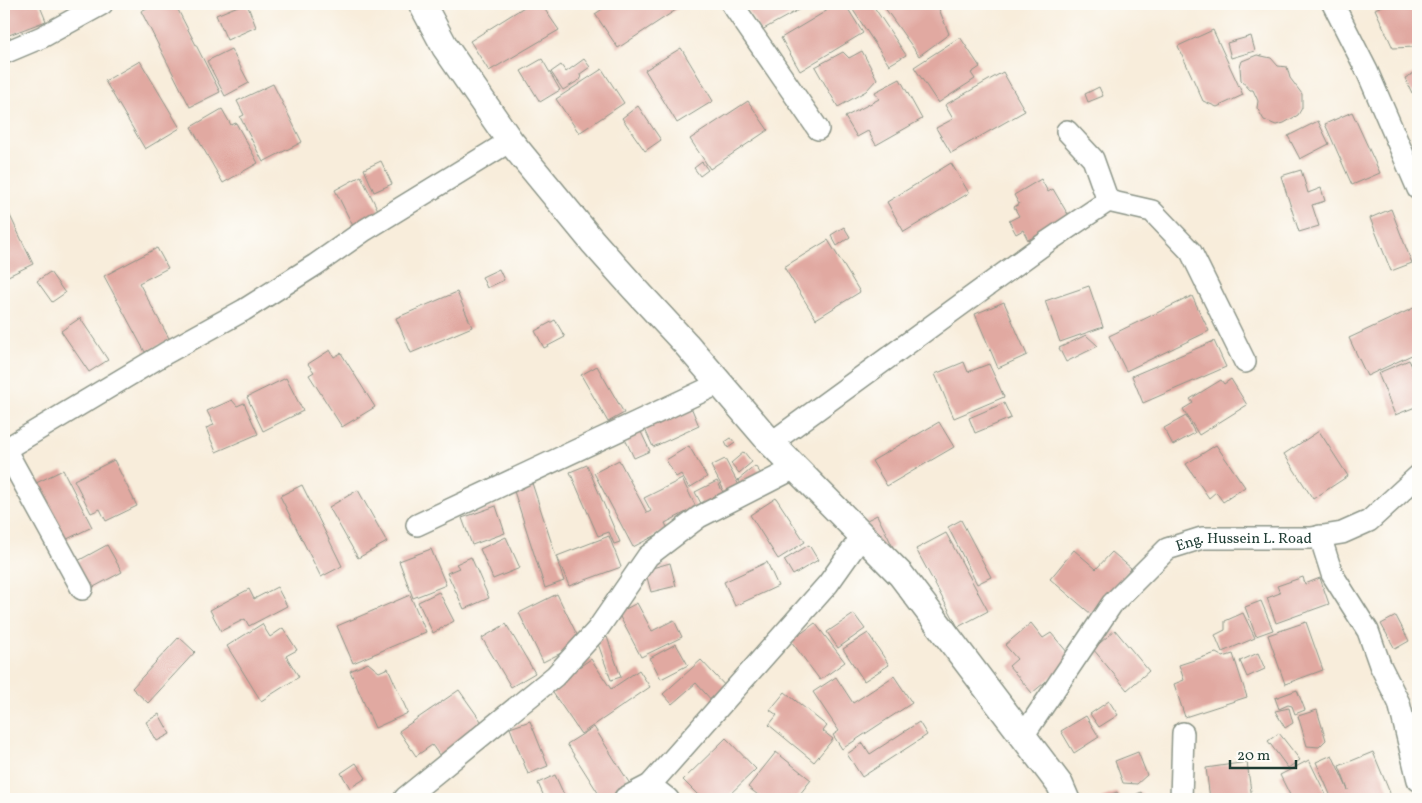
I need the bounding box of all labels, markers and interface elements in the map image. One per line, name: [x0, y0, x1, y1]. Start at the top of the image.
street label: Eng. Hussein L. Road: [1173, 529, 1312, 558]
scale bar: [1230, 738, 1296, 770]
text: 20 m: [1237, 746, 1270, 767]

